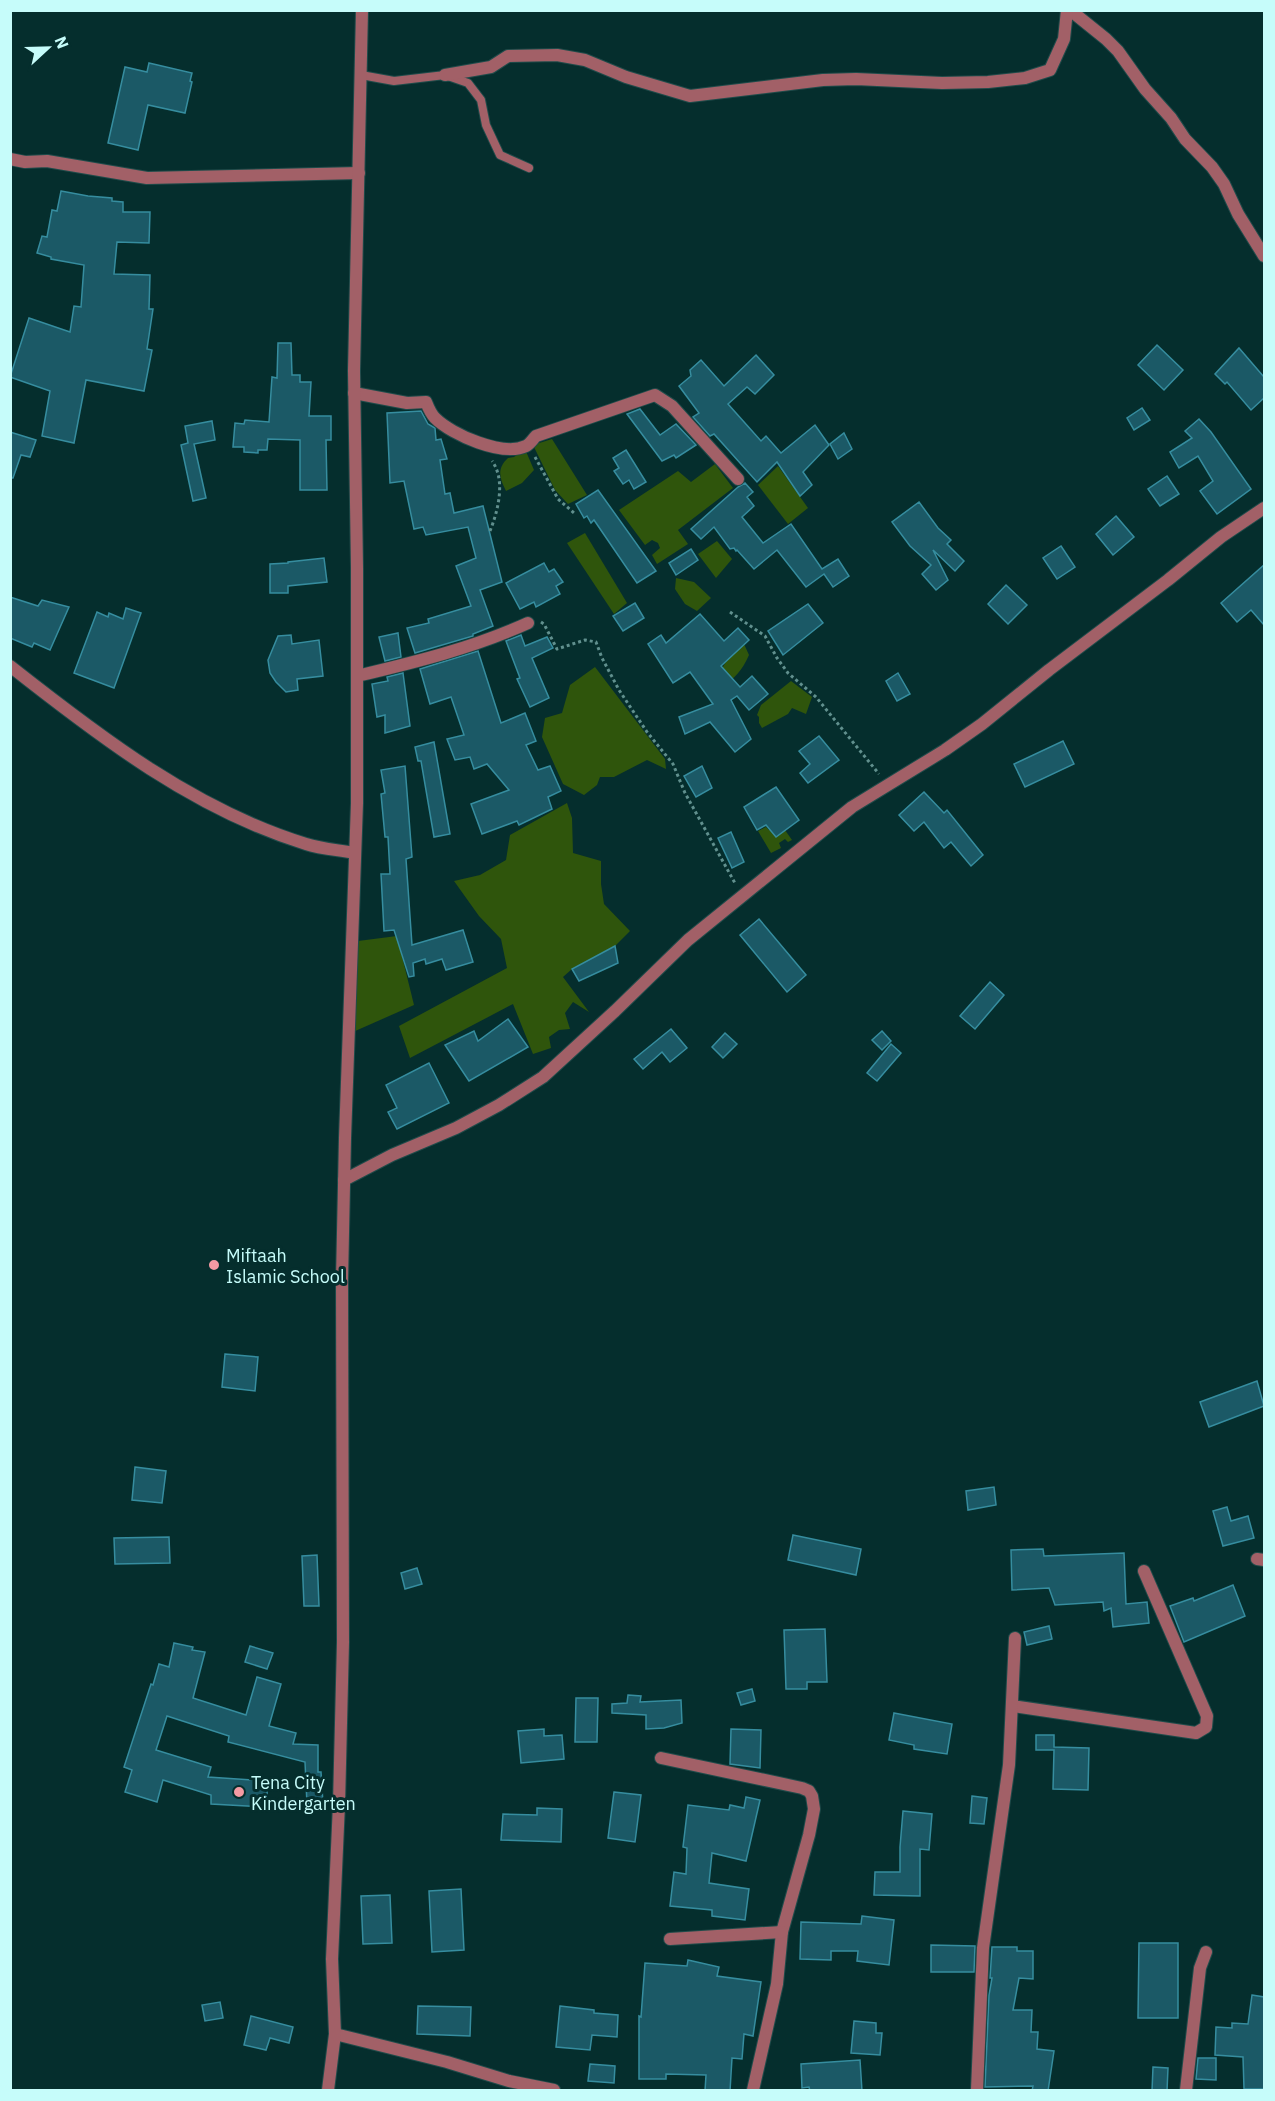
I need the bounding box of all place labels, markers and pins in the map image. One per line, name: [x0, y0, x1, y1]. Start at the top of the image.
place label: Miftaah Islamic School: [226, 1244, 345, 1288]
marker: Miftaah Islamic School: [207, 1258, 221, 1272]
place label: Tena City Kindergarten: [251, 1771, 356, 1815]
marker: Tena City Kindergarten: [232, 1785, 246, 1799]

